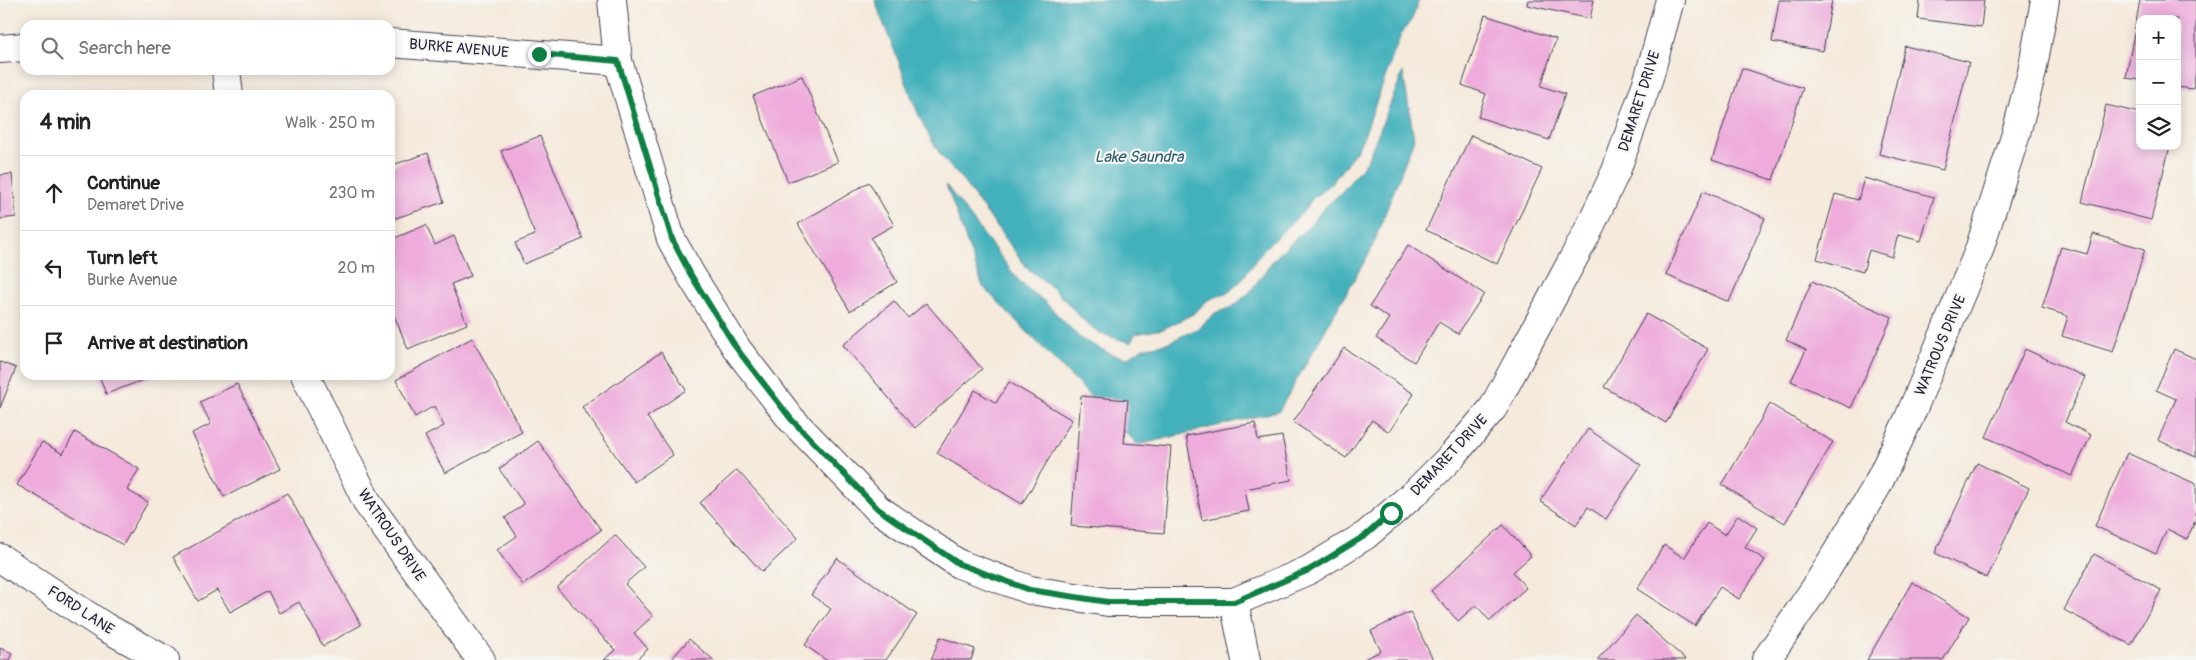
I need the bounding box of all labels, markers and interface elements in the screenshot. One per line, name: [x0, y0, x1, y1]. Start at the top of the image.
map controls: [2136, 15, 2181, 150]
button: +: [2136, 15, 2181, 60]
search box: [20, 20, 395, 75]
icon: search: [38, 34, 66, 62]
street label: BURKE AVENUE: [408, 35, 510, 62]
text: Search here: [78, 36, 171, 60]
route end: [528, 43, 551, 66]
street label: DEMARET DRIVE: [1614, 48, 1665, 154]
button: −: [2136, 60, 2181, 105]
button: layers: [2136, 105, 2181, 150]
text: 4 min: [40, 109, 91, 136]
text: Walk · 250 m: [285, 113, 375, 133]
water label: Lake Saundra: [1094, 147, 1185, 167]
text: Continue: [87, 171, 160, 195]
icon: ahead: [40, 179, 68, 207]
text: 230 m: [329, 183, 375, 203]
text: Demaret Drive: [87, 195, 184, 215]
text: Turn left: [87, 246, 157, 270]
icon: left: [40, 254, 68, 282]
text: 20 m: [337, 258, 375, 278]
text: Burke Avenue: [87, 270, 177, 290]
street label: WATROUS DRIVE: [1911, 292, 1970, 399]
icon: arrive: [40, 329, 68, 357]
text: Arrive at destination: [87, 331, 248, 355]
street label: DEMARET DRIVE: [1407, 410, 1492, 500]
street label: WATROUS DRIVE: [354, 485, 430, 586]
route start: [1380, 502, 1403, 525]
street label: FORD LANE: [44, 582, 118, 639]

